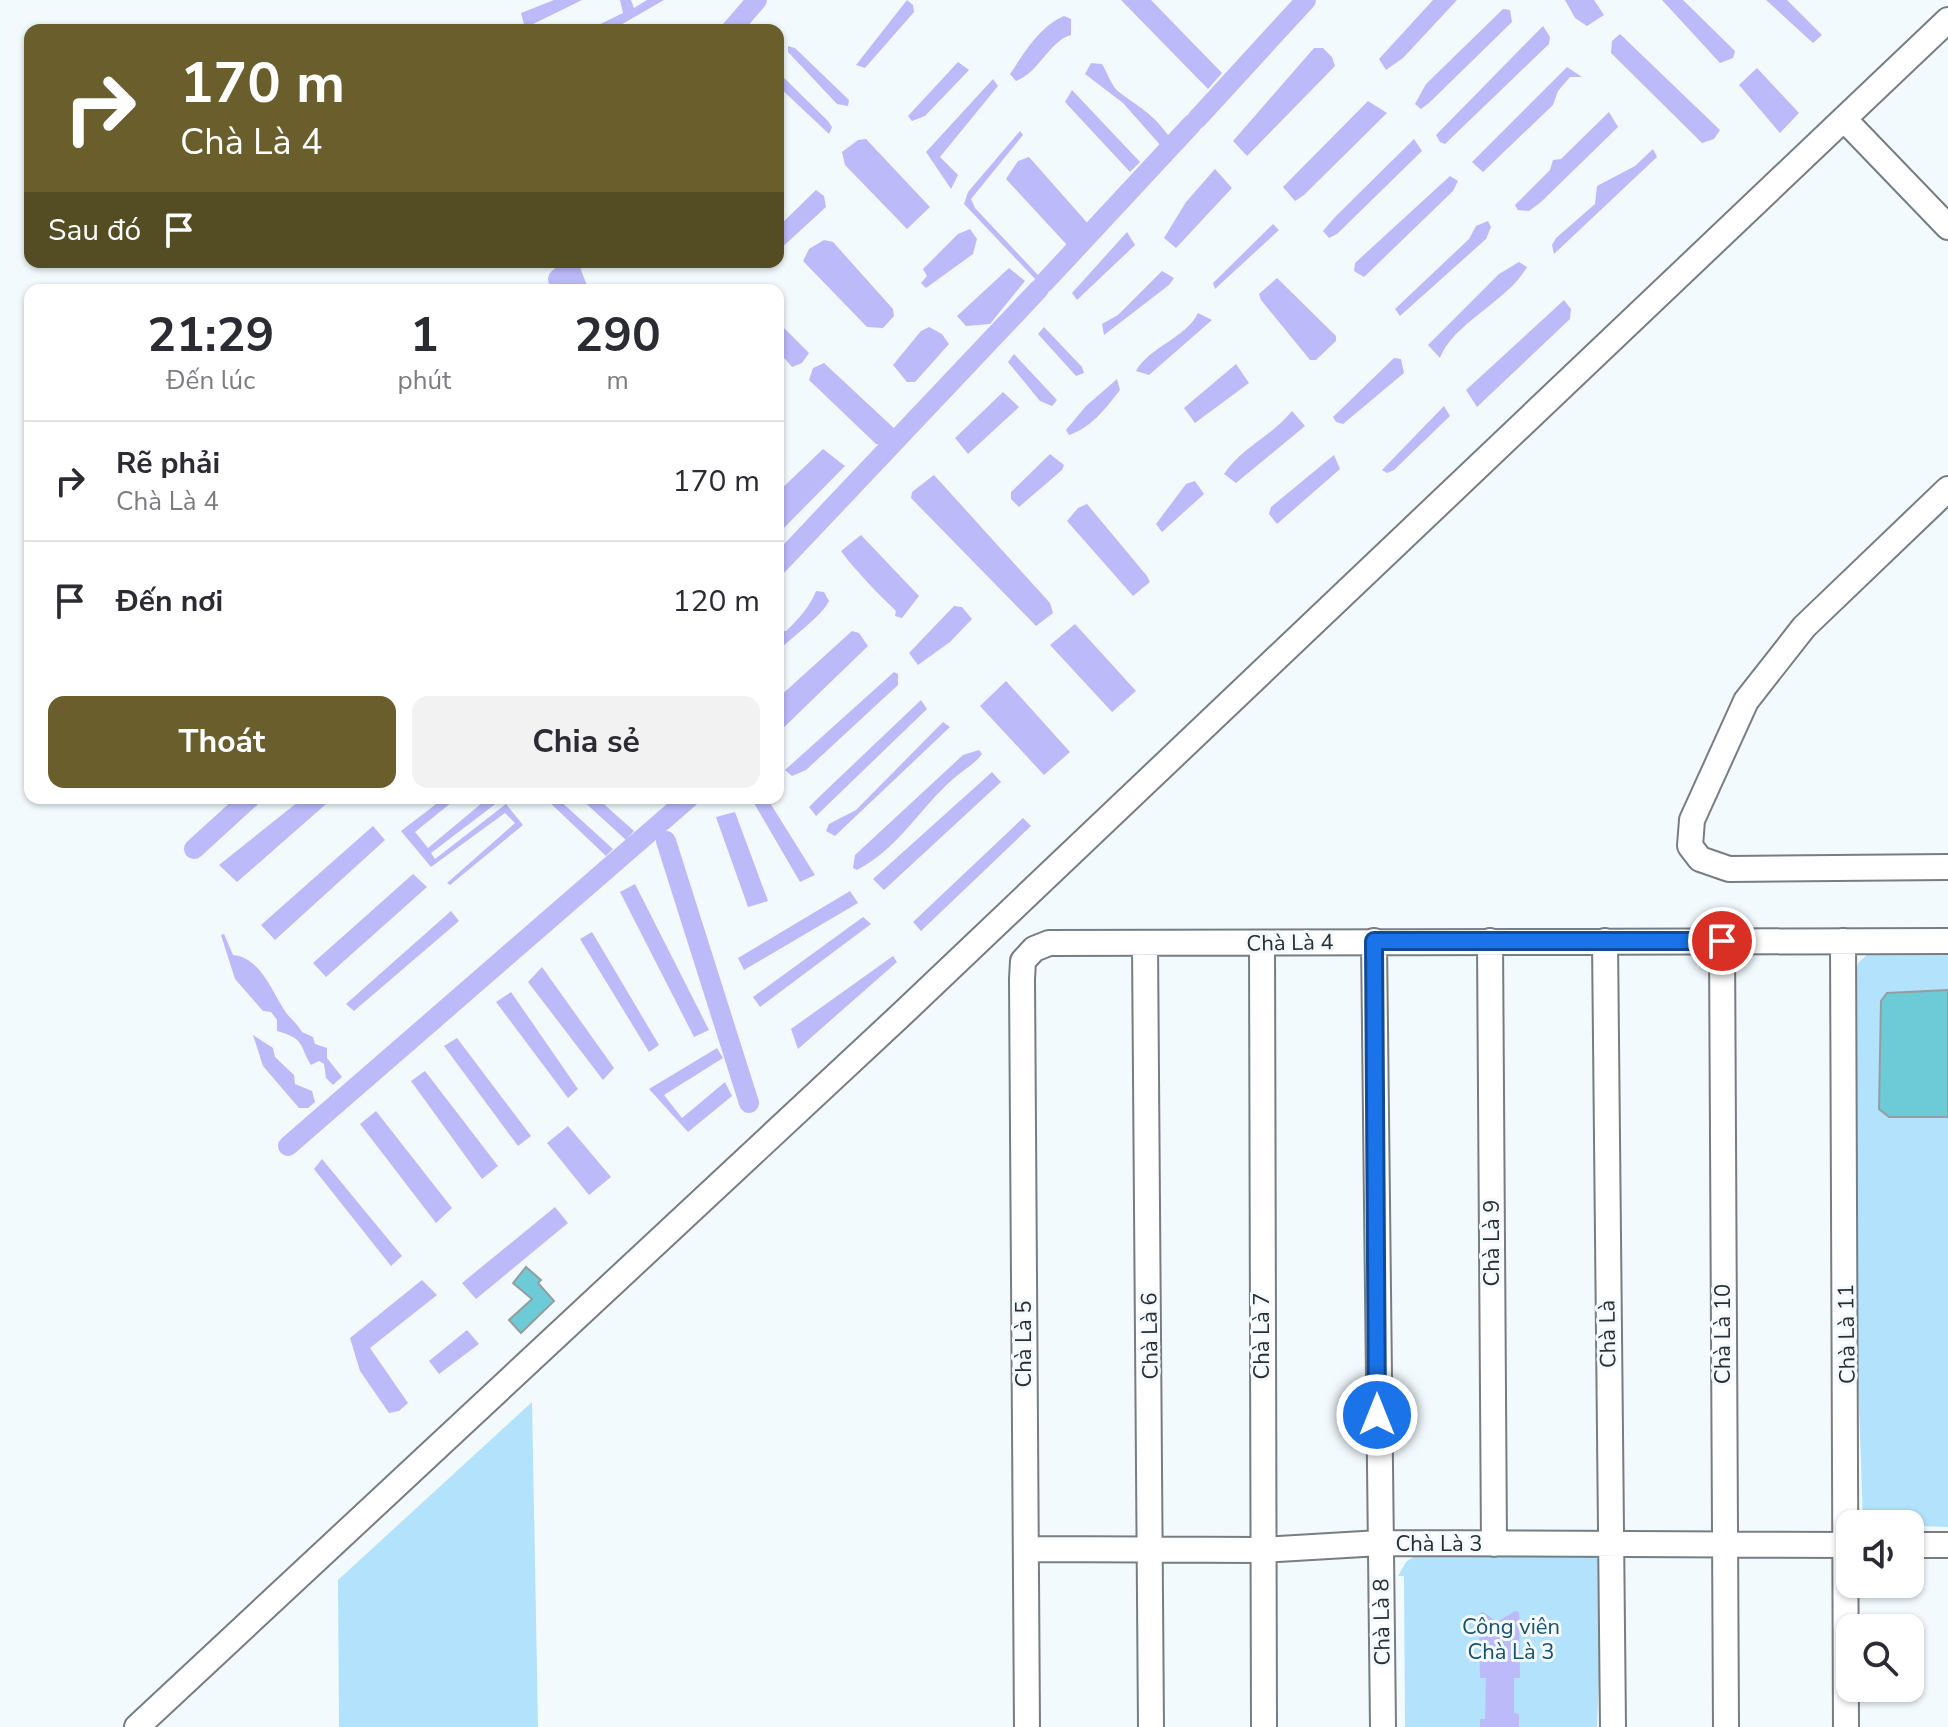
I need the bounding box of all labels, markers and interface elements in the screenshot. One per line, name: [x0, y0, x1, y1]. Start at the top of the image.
text: 170 m: [180, 45, 345, 122]
icon: right: [48, 56, 152, 160]
text: Chà Là 4: [180, 118, 323, 167]
icon: arrive: [157, 208, 201, 252]
text: Sau đó: [48, 210, 141, 251]
text: 21:29: [147, 302, 274, 368]
text: 1: [410, 302, 439, 368]
text: 290: [574, 302, 661, 368]
text: Đến lúc: [166, 363, 255, 398]
text: phút: [398, 363, 451, 398]
text: m: [606, 363, 629, 398]
text: Rẽ phải: [116, 443, 220, 484]
icon: right: [48, 459, 92, 503]
text: 170 m: [673, 461, 760, 502]
text: Chà Là 4: [116, 484, 219, 519]
icon: arrive: [48, 579, 92, 623]
text: Đến nơi: [116, 581, 223, 622]
text: 120 m: [673, 581, 760, 622]
button: Thoát: [48, 696, 396, 788]
button: Chia sẻ: [412, 696, 760, 788]
pin: [1688, 907, 1756, 975]
icon: arrive: [1700, 919, 1744, 963]
street label: Chà Là 4: [1246, 927, 1334, 959]
street label: Chà Là 9: [1477, 1199, 1507, 1287]
street label: Chà Là 10: [1708, 1284, 1738, 1384]
street label: Chà Là 11: [1831, 1284, 1863, 1384]
street label: Chà Là 6: [1134, 1292, 1166, 1380]
street label: Chà Là 7: [1247, 1292, 1277, 1380]
street label: Chà Là 5: [1009, 1300, 1039, 1388]
street label: Chà Là: [1592, 1300, 1624, 1368]
position arrow: [1335, 1373, 1419, 1457]
map controls: [1836, 1510, 1924, 1702]
button: sound: [1836, 1510, 1924, 1598]
street label: Chà Là 3: [1395, 1529, 1483, 1559]
street label: Chà Là 8: [1366, 1578, 1398, 1666]
park label: Công viên Chà Là 3: [1462, 1612, 1560, 1667]
button: search: [1836, 1614, 1924, 1702]

